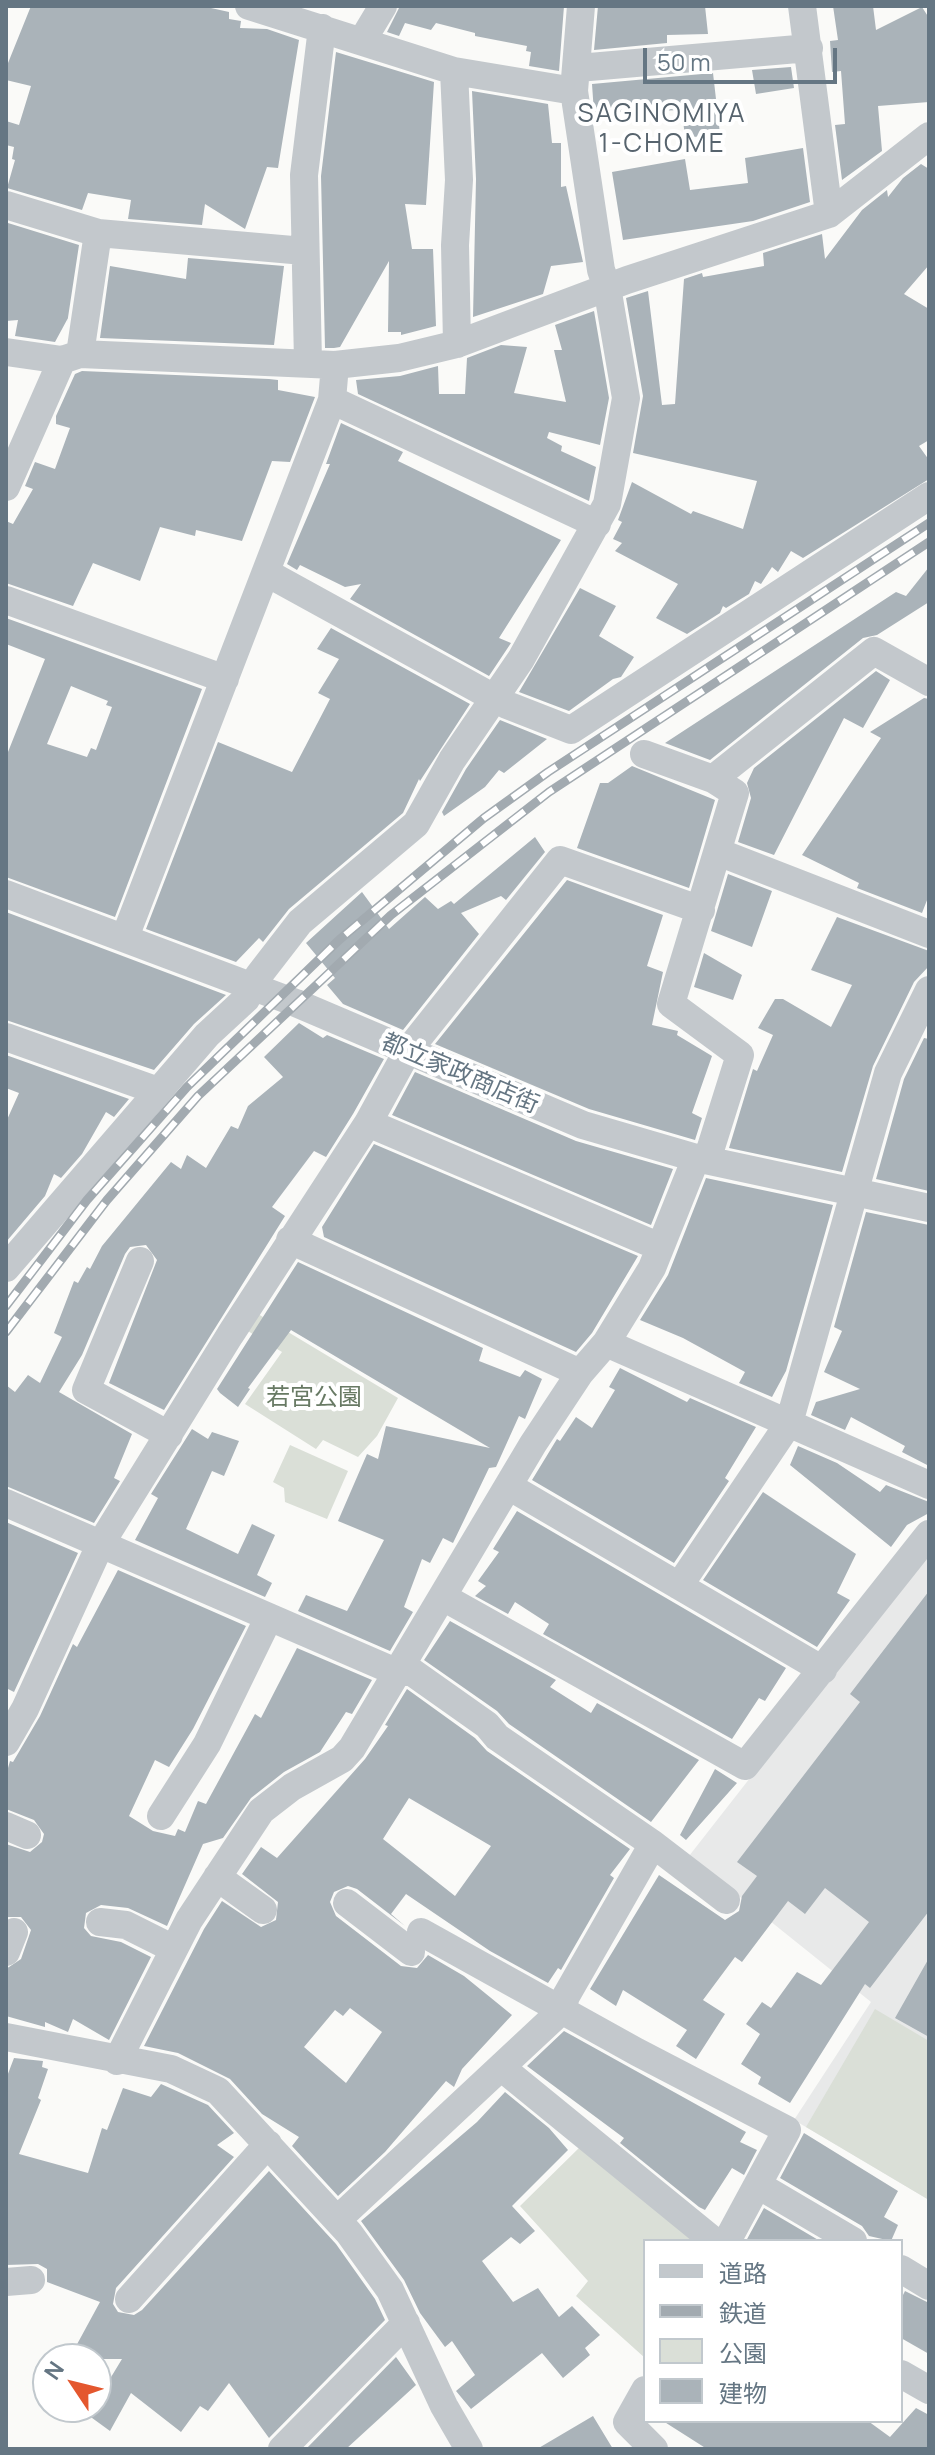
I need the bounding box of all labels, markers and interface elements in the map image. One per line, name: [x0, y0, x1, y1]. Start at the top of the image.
scale bar: [647, 32, 841, 82]
text: 50 m: [657, 45, 711, 78]
district label: SAGINOMIYA 1-CHOME: [578, 99, 746, 160]
street label: 都立家政商店街: [377, 1028, 543, 1120]
park label: 若宮公園: [266, 1384, 362, 1412]
legend: [643, 2239, 903, 2423]
text: 道路: [719, 2256, 767, 2289]
text: 鉄道: [719, 2296, 767, 2329]
text: 公園: [719, 2336, 767, 2369]
north arrow: [32, 2343, 112, 2423]
text: N: [37, 2355, 71, 2385]
text: 建物: [719, 2376, 767, 2409]

